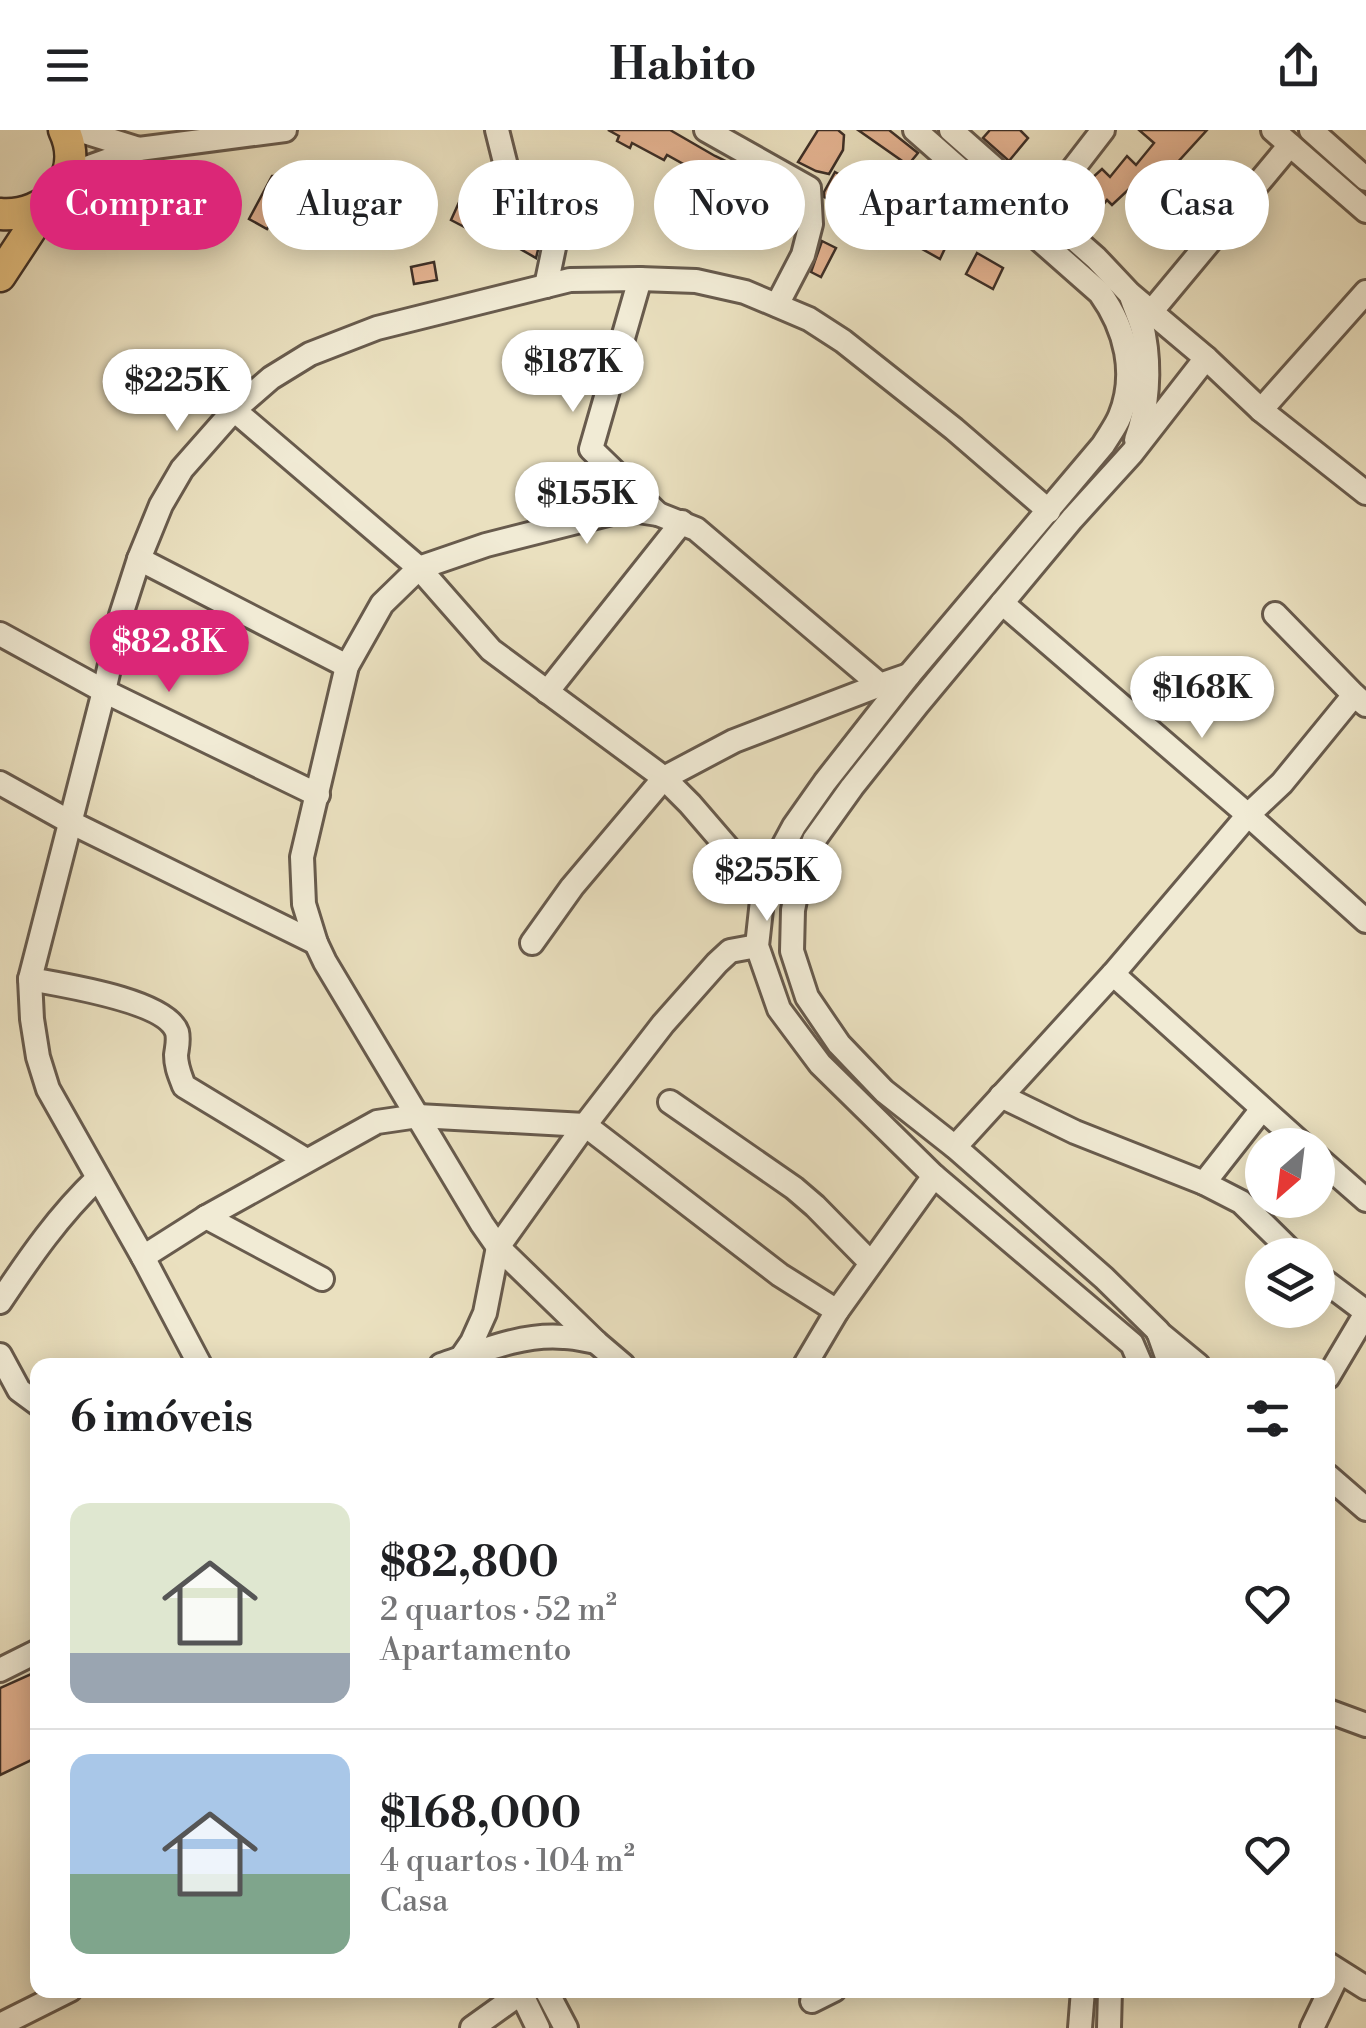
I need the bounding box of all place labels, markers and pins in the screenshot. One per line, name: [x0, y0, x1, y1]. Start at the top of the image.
pin: $187K: [503, 330, 643, 415]
pin: $225K: [107, 349, 247, 434]
pin: $155K: [517, 462, 657, 547]
pin: $82.8K: [88, 610, 250, 695]
pin: $168K: [1132, 656, 1272, 741]
pin: $255K: [697, 839, 837, 924]

